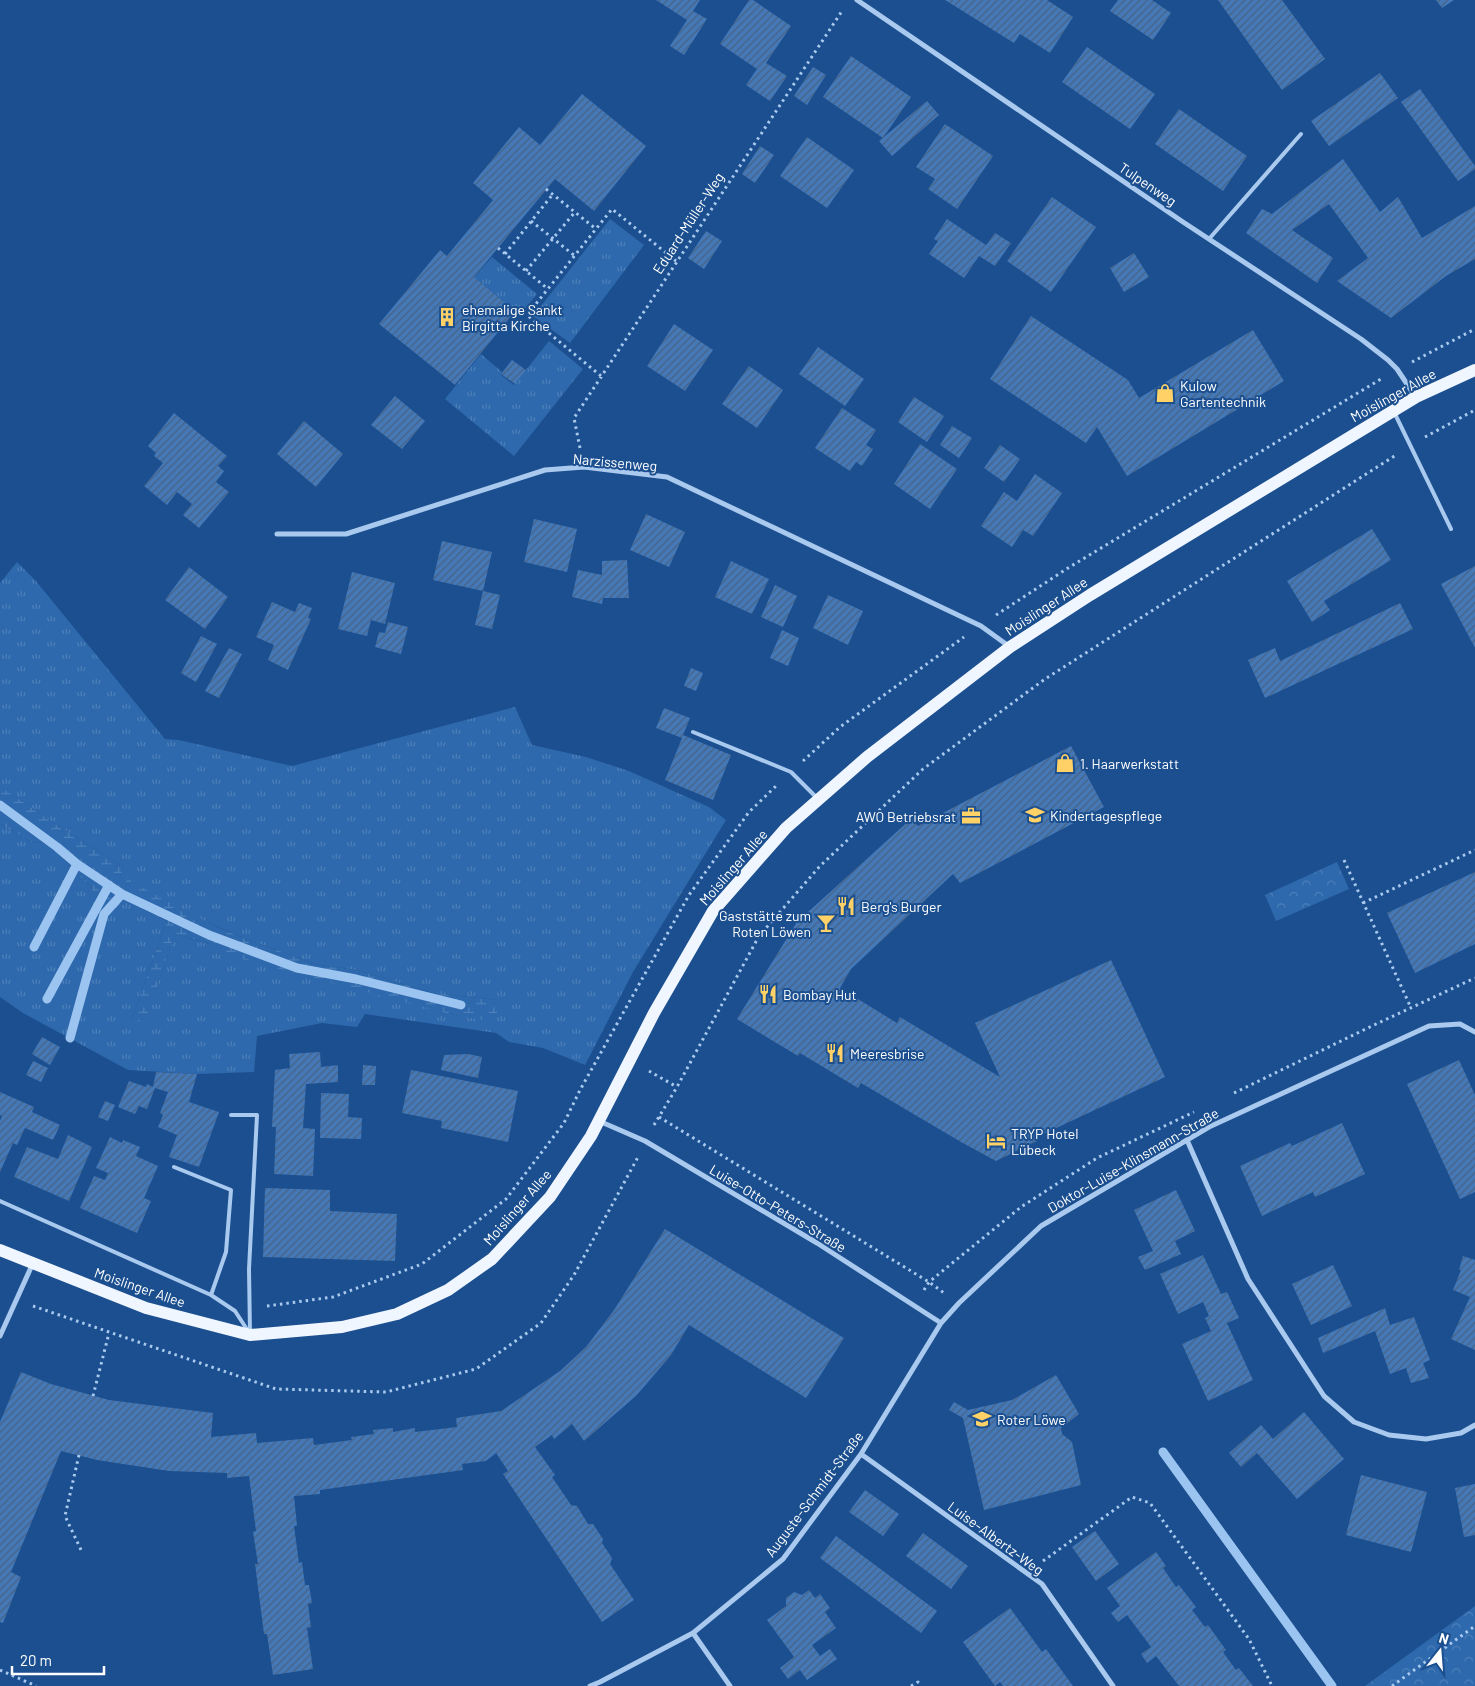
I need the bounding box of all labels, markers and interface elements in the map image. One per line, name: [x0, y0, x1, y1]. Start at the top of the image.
street label: Tulpenweg: [1116, 159, 1180, 209]
street label: Eduard-Müller-Weg: [649, 169, 727, 277]
place label: ehemalige Sankt Birgitta Kirche: [462, 301, 563, 334]
building icon: ehemalige Sankt Birgitta Kirche: [436, 306, 458, 328]
street label: Moislinger Allee: [1347, 365, 1439, 425]
place label: Kulow Gartentechnik: [1180, 377, 1266, 410]
shop icon: Kulow Gartentechnik: [1154, 382, 1176, 404]
street label: Narzissenweg: [572, 450, 658, 474]
street label: Moislinger Allee: [1002, 573, 1090, 639]
shop icon: 1. Haarwerkstatt: [1054, 752, 1076, 774]
place label: 1. Haarwerkstatt: [1080, 755, 1179, 772]
school or university icon: Kindertagespflege: [1024, 804, 1046, 826]
office icon: AWO Betriebsrat: [960, 805, 982, 827]
place label: Kindertagespflege: [1050, 807, 1162, 824]
place label: AWO Betriebsrat: [856, 808, 956, 825]
street label: Moislinger Allee: [695, 826, 771, 908]
restaurant icon: Berg's Burger: [835, 895, 857, 917]
place label: Berg's Burger: [861, 898, 942, 915]
place label: Gaststätte zum Roten Löwen: [719, 907, 811, 940]
bar icon: Gaststätte zum Roten Löwen: [815, 912, 837, 934]
restaurant icon: Bombay Hut: [757, 983, 779, 1005]
place label: Bombay Hut: [783, 986, 857, 1003]
restaurant icon: Meeresbrise: [824, 1042, 846, 1064]
place label: Meeresbrise: [850, 1045, 925, 1062]
street label: Doktor-Luise-Klinsmann-Straße: [1044, 1104, 1222, 1216]
place label: TRYP Hotel Lübeck: [1011, 1125, 1078, 1158]
hotel icon: TRYP Hotel Lübeck: [985, 1130, 1007, 1152]
street label: Luise-Otto-Peters-Straße: [707, 1160, 849, 1256]
street label: Moislinger Allee: [479, 1166, 555, 1248]
street label: Moislinger Allee: [92, 1263, 188, 1311]
school or university icon: Roter Löwe: [971, 1408, 993, 1430]
place label: Roter Löwe: [997, 1411, 1066, 1428]
street label: Auguste-Schmidt-Straße: [761, 1428, 867, 1560]
street label: Luise-Albertz-Weg: [945, 1498, 1047, 1578]
north arrow: [1415, 1626, 1465, 1676]
text: N: [1437, 1629, 1451, 1648]
scale bar: [12, 1644, 105, 1676]
text: 20 m: [20, 1651, 52, 1669]

